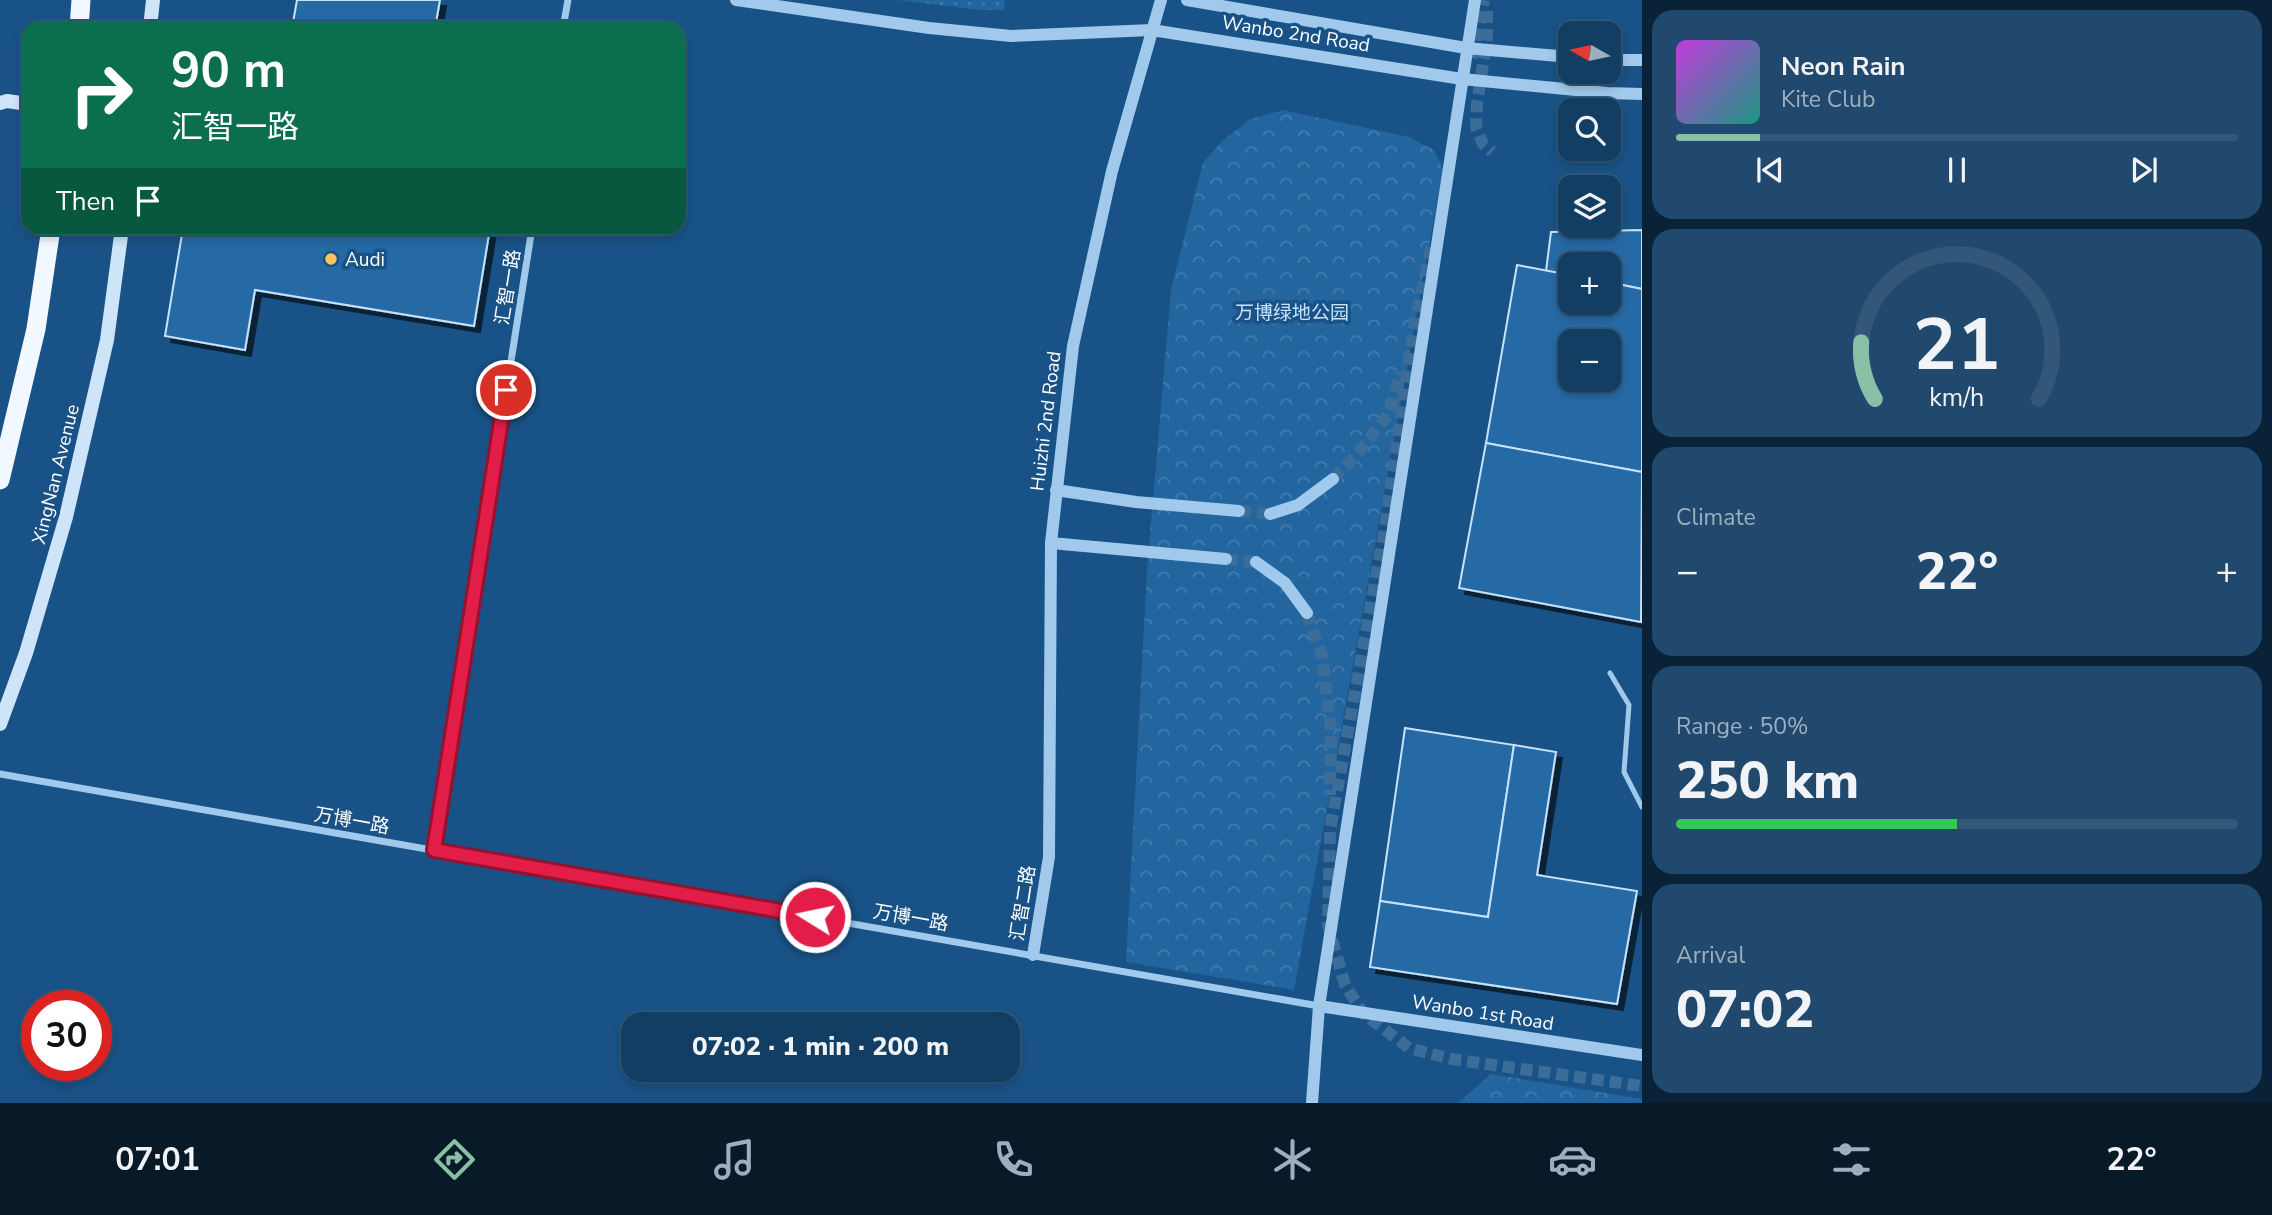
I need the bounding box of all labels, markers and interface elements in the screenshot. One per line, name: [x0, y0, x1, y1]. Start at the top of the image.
street label: Wanbo 2nd Road: [1220, 9, 1372, 59]
north arrow: [1558, 21, 1620, 84]
map controls: [1558, 21, 1621, 392]
text: 90 m: [171, 37, 286, 104]
icon: right: [56, 49, 147, 140]
text: Neon Rain: [1781, 49, 1906, 84]
text: Kite Club: [1781, 84, 1875, 115]
button: search: [1558, 98, 1621, 161]
text: 汇智一路: [171, 106, 299, 149]
icon: previous: [1751, 151, 1789, 189]
icon: pause: [1938, 151, 1976, 189]
icon: next: [2125, 151, 2163, 189]
button: layers: [1558, 175, 1621, 238]
icon: arrive: [129, 182, 167, 220]
text: Then: [56, 184, 115, 219]
place label: Audi: [345, 247, 385, 273]
street label: 汇智一路: [489, 248, 527, 327]
marker: Audi: [323, 251, 339, 267]
button: +: [1558, 252, 1621, 315]
text: 21: [1913, 295, 2001, 395]
park label: 万博绿地公园: [1235, 300, 1349, 326]
button: −: [1558, 329, 1621, 392]
street label: Huizhi 2nd Road: [1025, 350, 1067, 493]
pin: [476, 360, 536, 420]
icon: arrive: [487, 371, 525, 409]
text: km/h: [1929, 381, 1985, 415]
street label: XingNan Avenue: [26, 402, 86, 547]
text: Climate: [1676, 502, 1756, 533]
text: 22°: [1916, 536, 1998, 607]
text: −: [1676, 546, 1699, 597]
text: +: [2215, 546, 2238, 597]
text: Range · 50%: [1676, 711, 1808, 742]
text: 250 km: [1676, 745, 1859, 816]
street label: 万博一路: [312, 802, 392, 840]
street label: 汇智二路: [1004, 864, 1042, 943]
position arrow: [778, 880, 852, 954]
street label: 万博一路: [871, 899, 951, 937]
text: Arrival: [1676, 940, 1745, 971]
text: 07:02: [1676, 974, 1814, 1045]
street label: Wanbo 1st Road: [1410, 989, 1556, 1037]
speed limit sign: 30: [21, 990, 112, 1081]
text: 07:02 · 1 min · 200 m: [692, 1029, 949, 1064]
icon: directions: [430, 1135, 479, 1184]
icon: music: [710, 1135, 759, 1184]
icon: phone: [989, 1135, 1038, 1184]
icon: climate: [1268, 1135, 1317, 1184]
icon: car: [1548, 1135, 1597, 1184]
icon: filters: [1827, 1135, 1876, 1184]
text: 07:01: [115, 1138, 200, 1181]
text: 22°: [2106, 1138, 2157, 1181]

